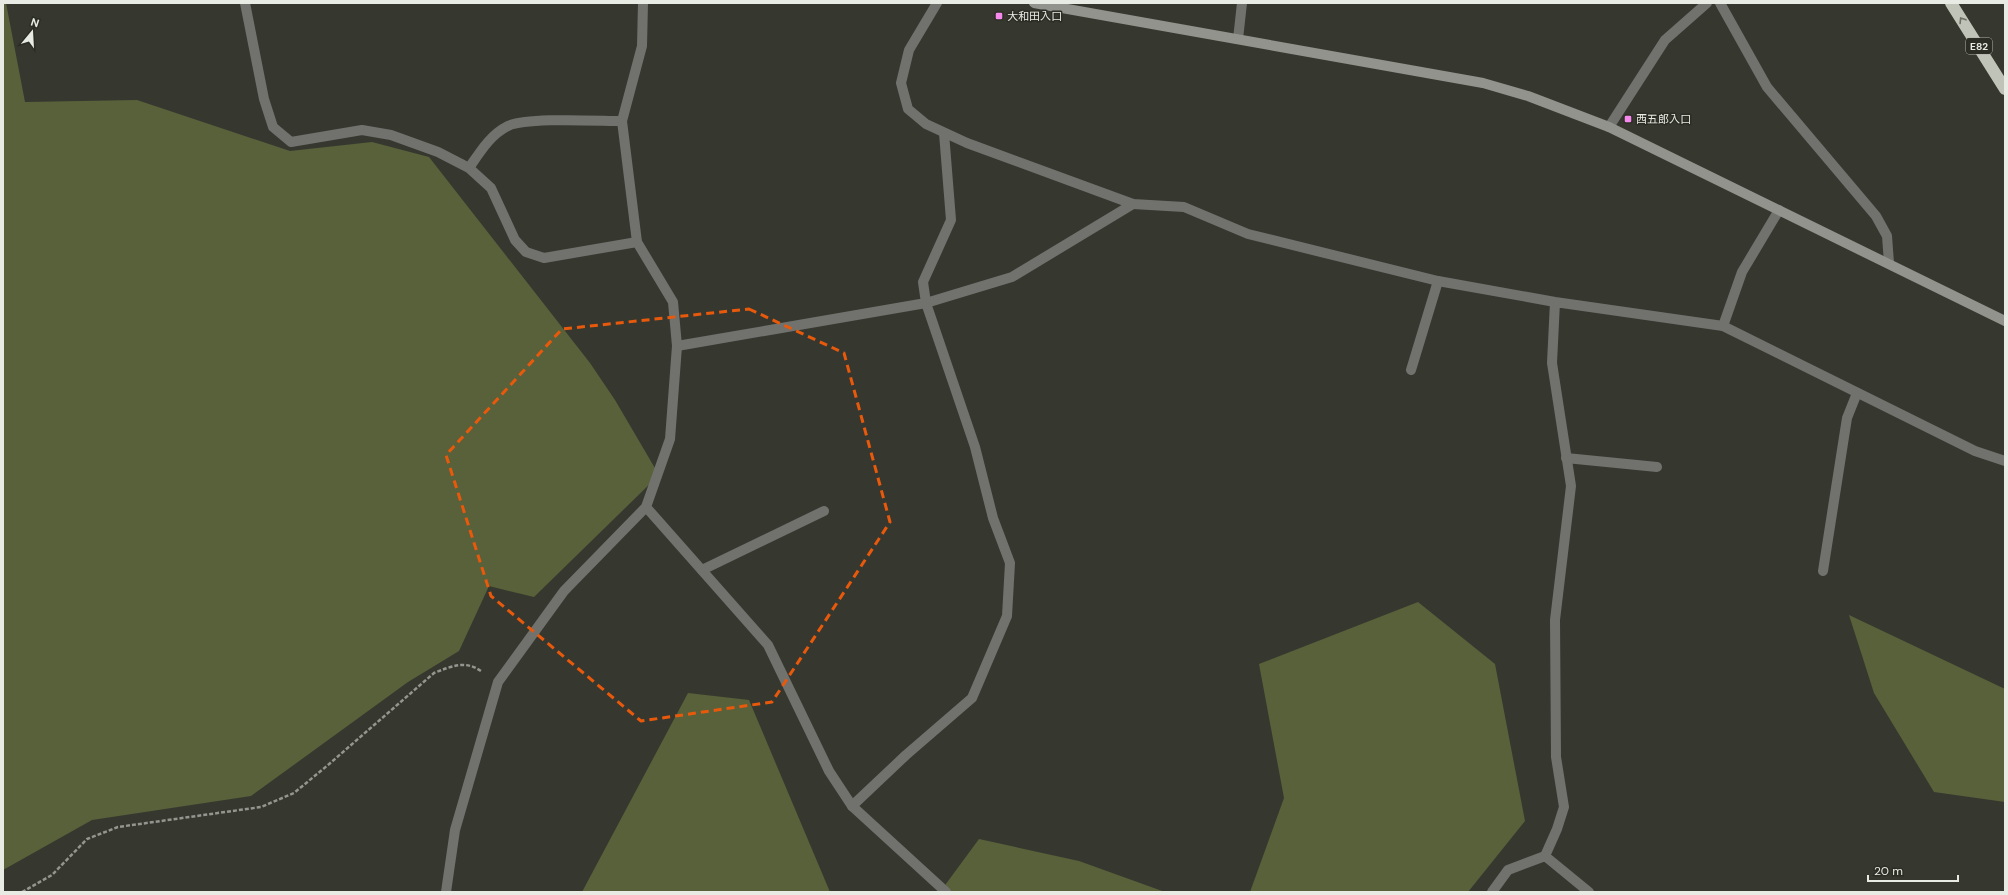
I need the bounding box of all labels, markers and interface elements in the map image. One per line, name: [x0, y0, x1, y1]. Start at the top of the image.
place label: 大和田入口: [1007, 9, 1062, 23]
marker: 大和田入口: [994, 11, 1004, 21]
north arrow: [12, 12, 52, 52]
text: N: [29, 15, 41, 30]
one-way arrow: [1960, 17, 1967, 24]
road number: E82: [1966, 38, 1992, 54]
place label: 西五郎入口: [1636, 112, 1691, 126]
marker: 西五郎入口: [1623, 114, 1633, 124]
scale bar: [1868, 857, 1958, 883]
text: 20 m: [1874, 863, 1903, 879]

